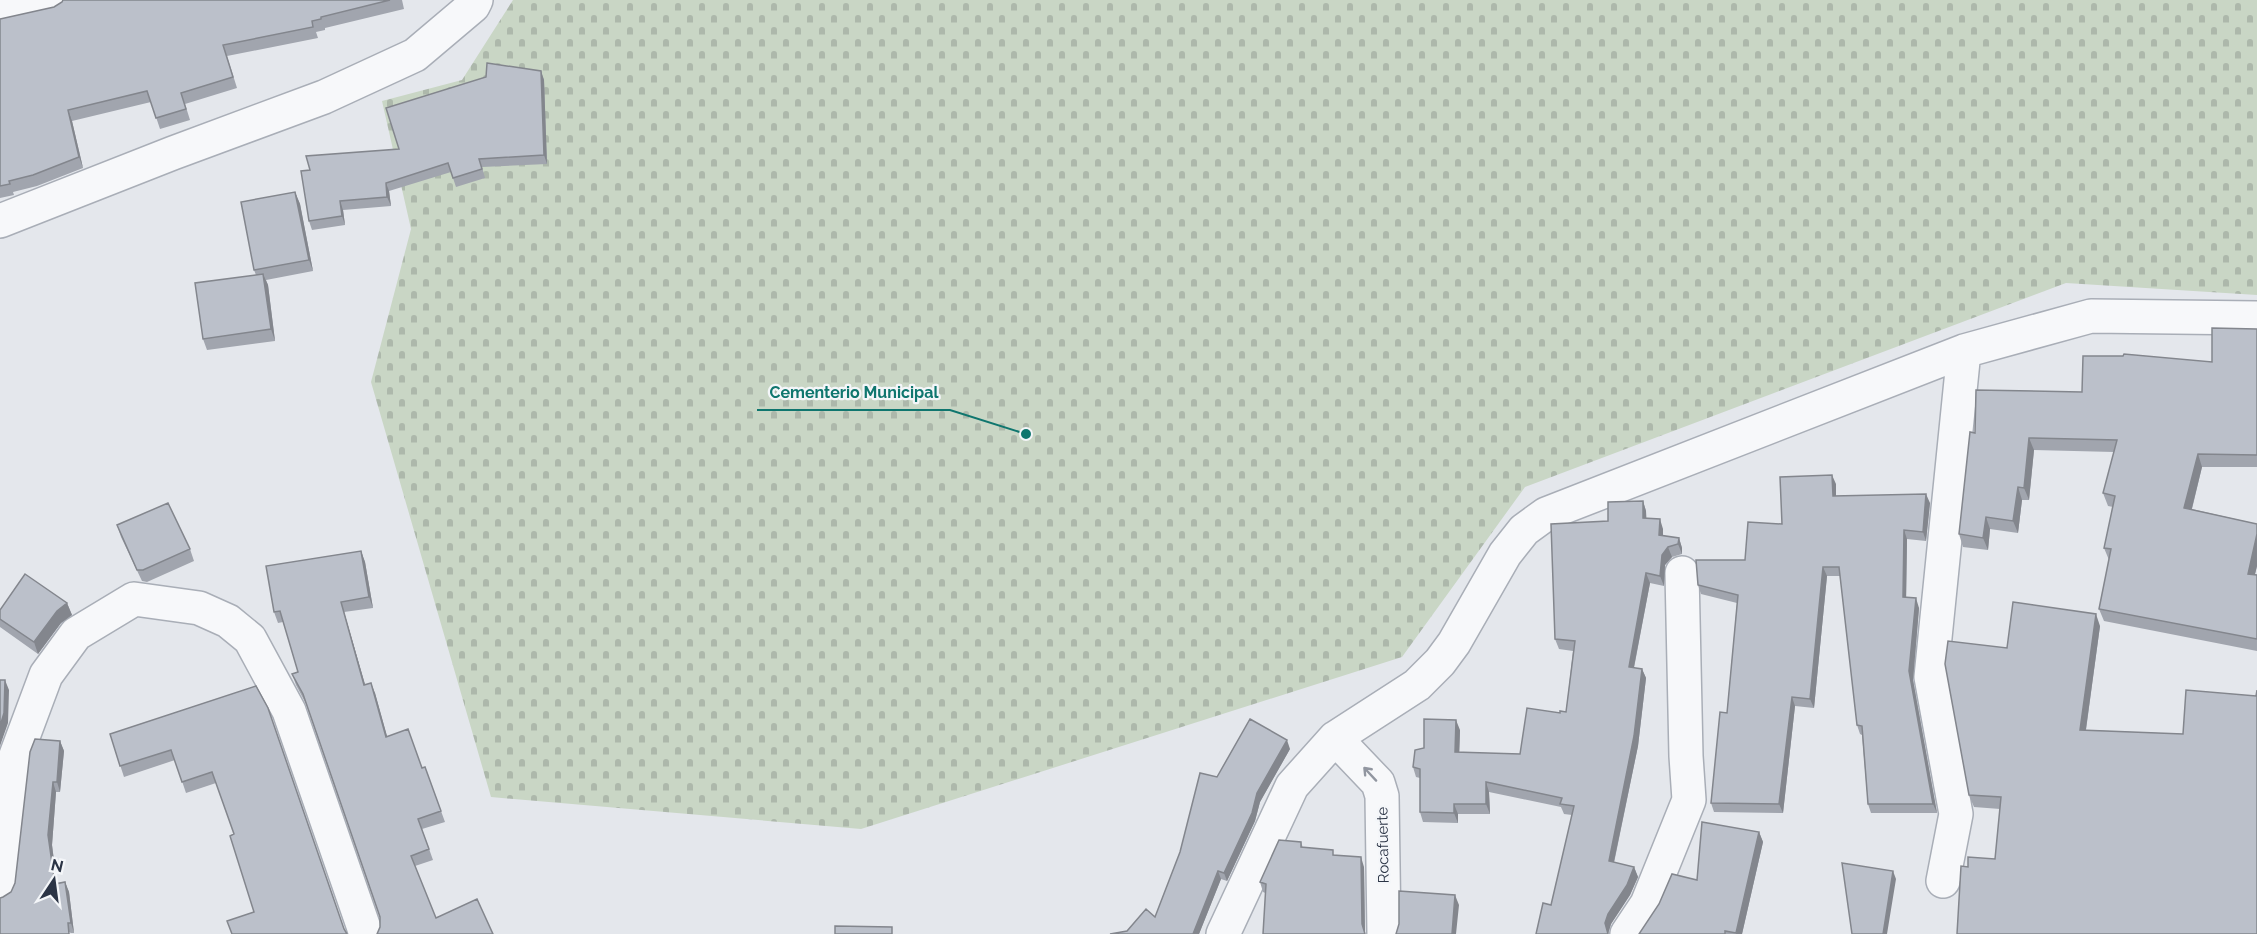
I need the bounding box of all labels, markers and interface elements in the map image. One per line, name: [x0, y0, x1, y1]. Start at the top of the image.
callout: Cementerio Municipal: [757, 376, 950, 410]
text: Cementerio Municipal: [769, 383, 939, 402]
one-way arrow: [1363, 767, 1377, 782]
street label: Rocafuerte: [1373, 806, 1393, 883]
north arrow: [24, 850, 84, 910]
text: N: [49, 855, 65, 877]

